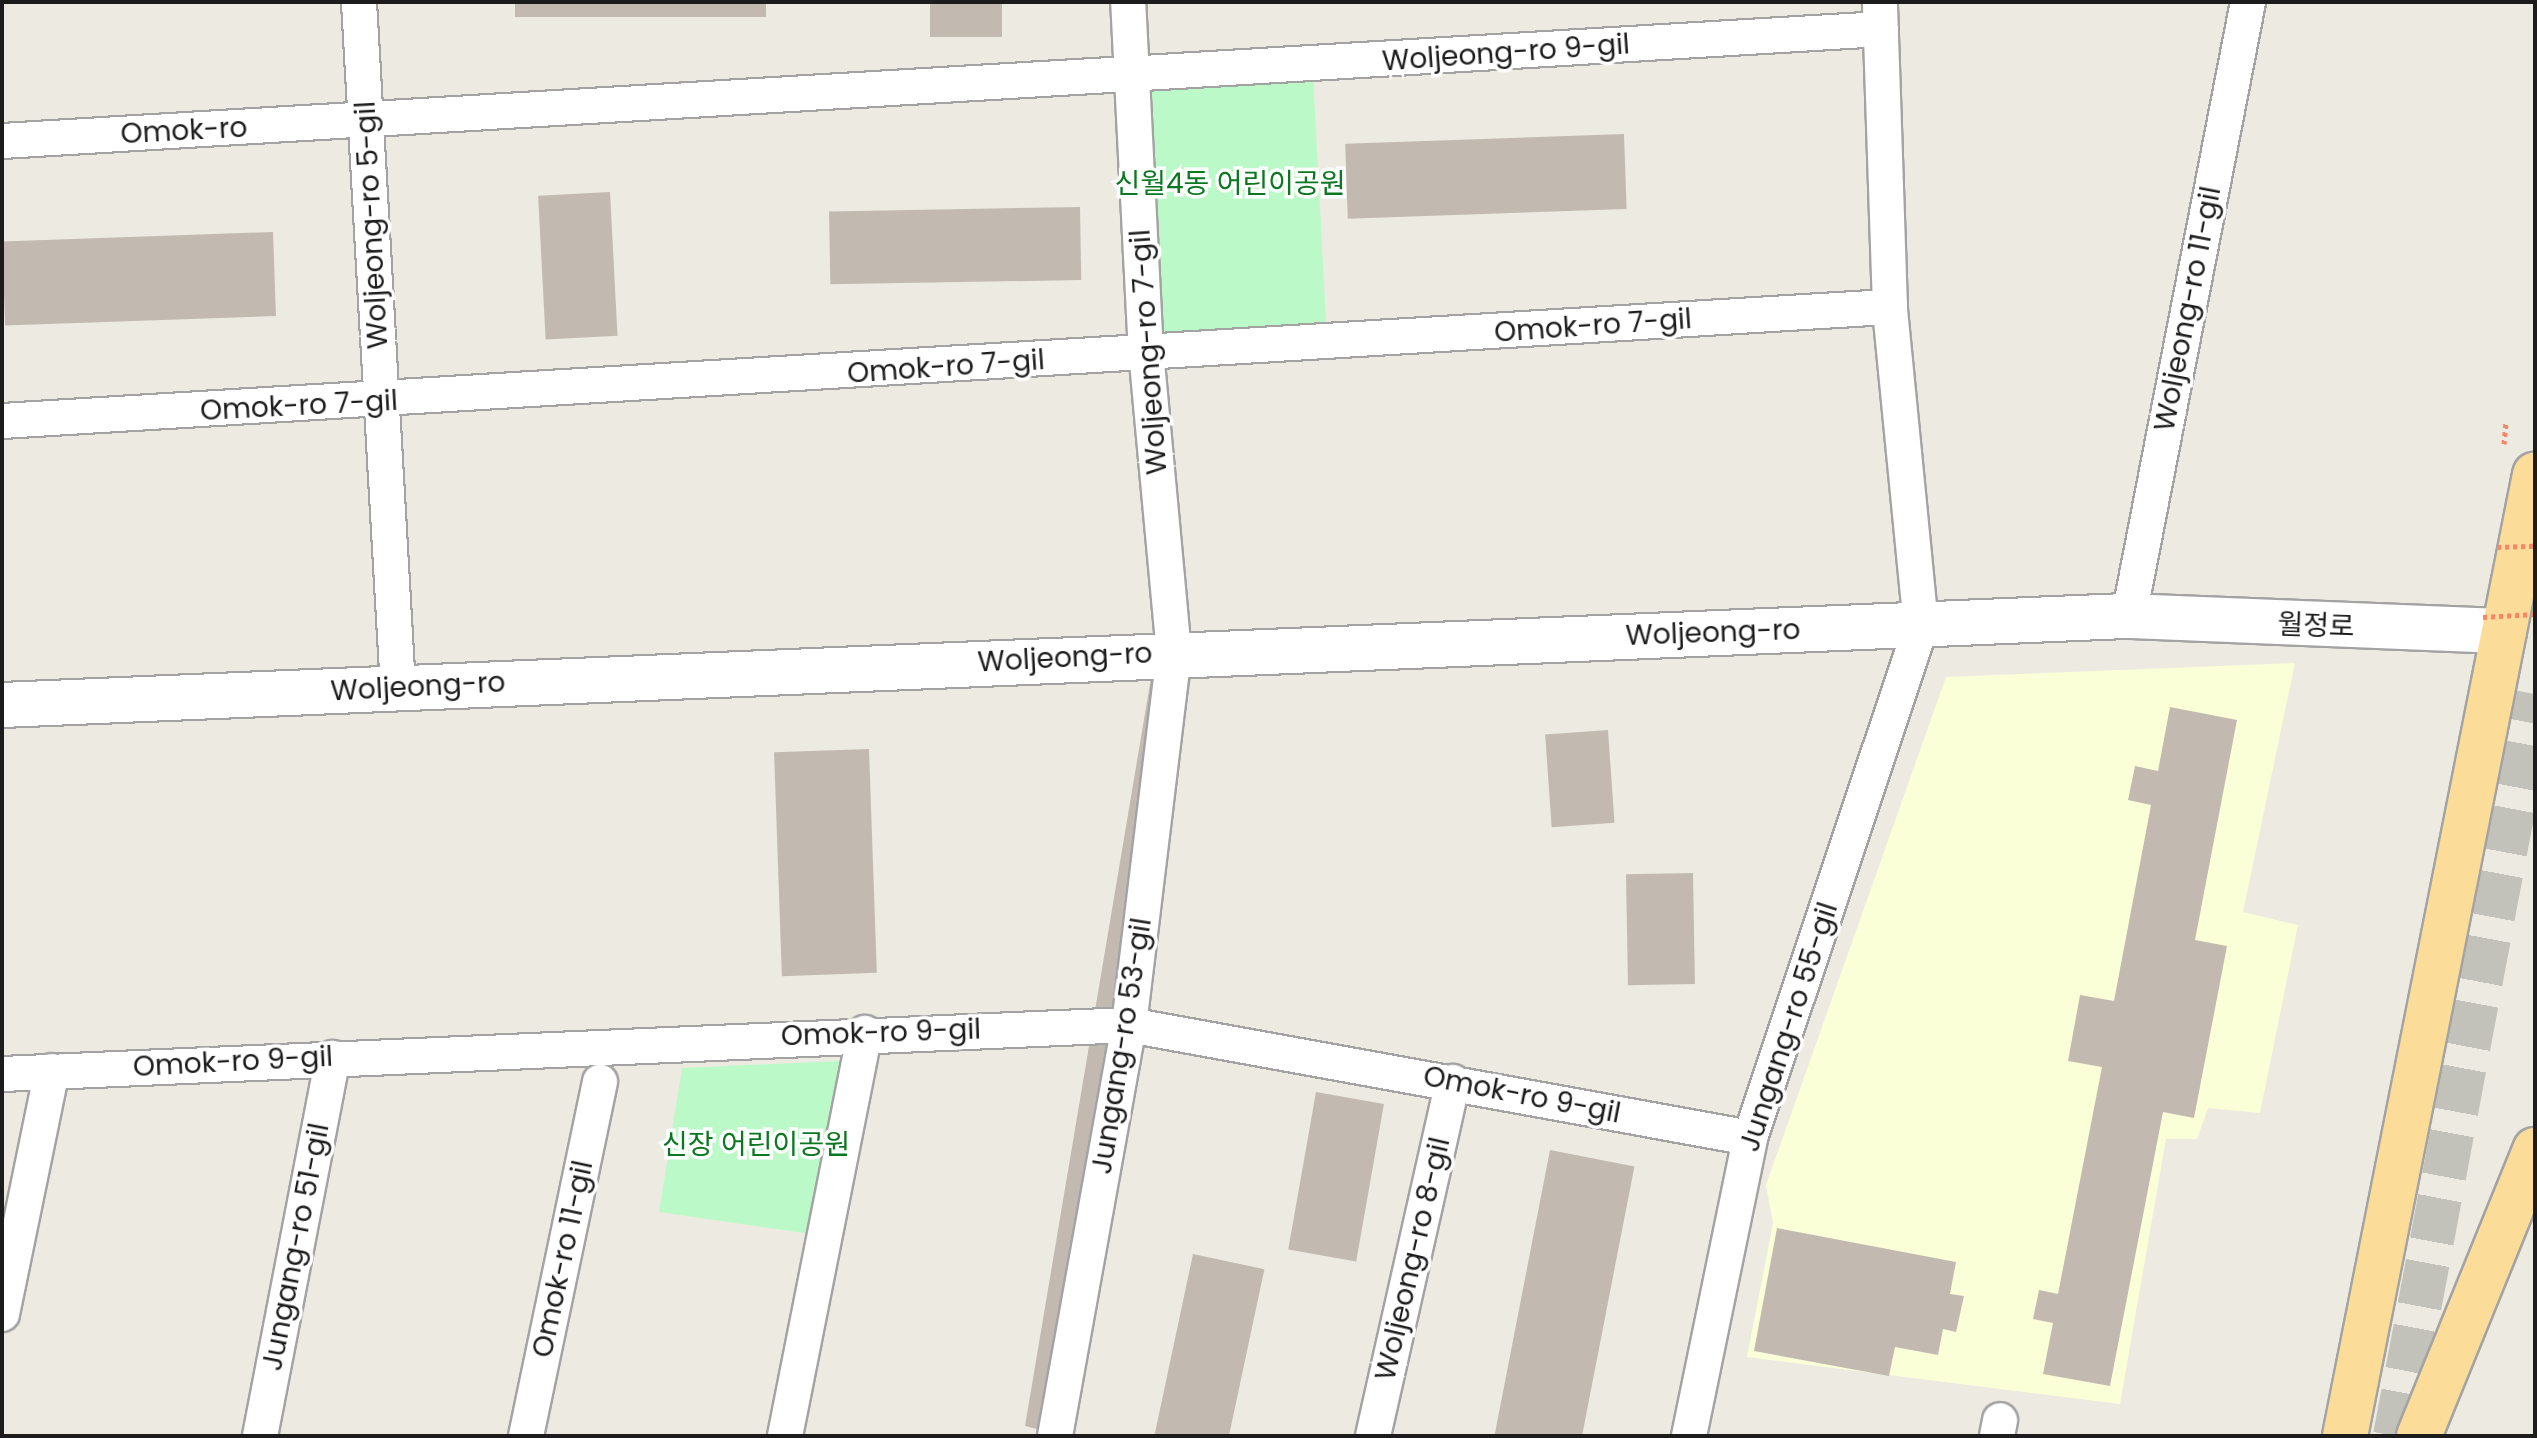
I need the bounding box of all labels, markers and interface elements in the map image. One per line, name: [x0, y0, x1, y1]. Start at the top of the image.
street label: Woljeong-ro 9-gil: [1381, 28, 1631, 78]
street label: Woljeong-ro 5-gil: [349, 100, 395, 350]
street label: Omok-ro: [120, 111, 248, 151]
park label: 신월4동 어린이공원: [1114, 167, 1346, 201]
street label: Woljeong-ro 11-gil: [2148, 184, 2228, 434]
street label: Woljeong-ro 7-gil: [1124, 228, 1174, 476]
street label: Omok-ro 7-gil: [1493, 302, 1693, 350]
street label: Omok-ro 7-gil: [846, 343, 1046, 391]
street label: Omok-ro 7-gil: [199, 384, 399, 428]
street label: 월정로: [2277, 608, 2355, 644]
street label: Woljeong-ro: [1625, 613, 1801, 653]
street label: Woljeong-ro: [977, 637, 1153, 679]
street label: Woljeong-ro: [330, 666, 506, 708]
street label: Jungang-ro 55-gil: [1733, 898, 1845, 1156]
street label: Jungang-ro 53-gil: [1085, 916, 1159, 1176]
street label: Omok-ro 9-gil: [780, 1013, 982, 1053]
street label: Omok-ro 9-gil: [132, 1040, 334, 1084]
street label: Omok-ro 9-gil: [1421, 1059, 1623, 1131]
street label: Jungang-ro 51-gil: [256, 1120, 336, 1374]
park label: 신장 어린이공원: [662, 1128, 850, 1162]
street label: Woljeong-ro 8-gil: [1369, 1134, 1457, 1384]
street label: Omok-ro 11-gil: [526, 1157, 600, 1361]

